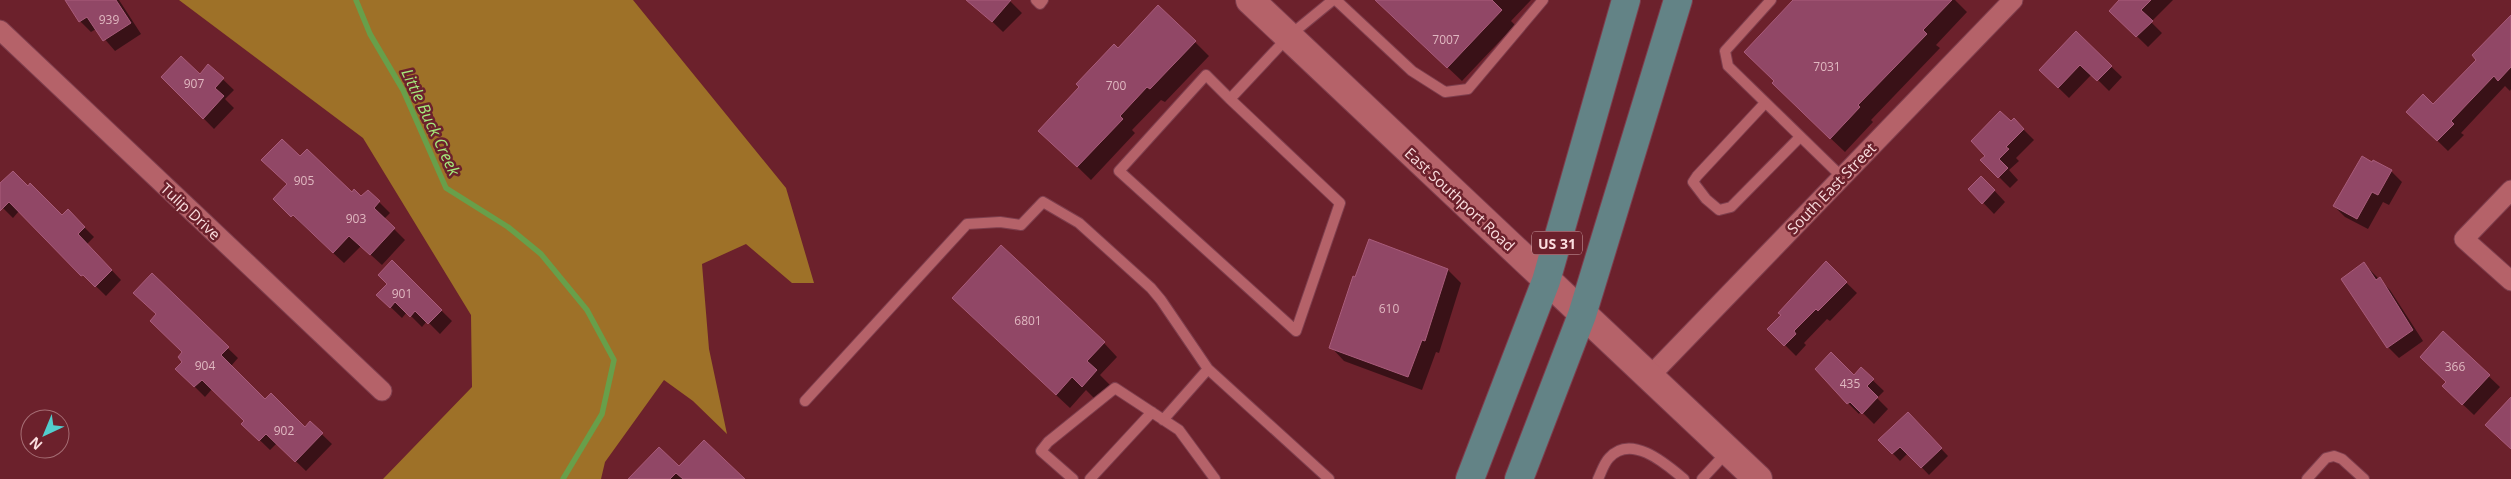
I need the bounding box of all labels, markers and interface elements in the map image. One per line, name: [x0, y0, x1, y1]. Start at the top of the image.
house number: 939: [99, 11, 119, 28]
house number: 7007: [1432, 31, 1460, 48]
house number: 7031: [1813, 58, 1841, 75]
water label: Little Buck Creek: [397, 65, 466, 180]
house number: 907: [184, 75, 204, 92]
house number: 700: [1106, 77, 1126, 94]
street label: South East Street: [1782, 138, 1880, 238]
street label: East Southport Road: [1401, 143, 1519, 255]
house number: 905: [294, 172, 314, 189]
street label: Tulip Drive: [157, 178, 225, 244]
house number: 903: [346, 210, 366, 227]
road number: US 31: [1532, 232, 1582, 254]
house number: 901: [392, 285, 412, 302]
house number: 610: [1379, 300, 1399, 317]
house number: 6801: [1014, 312, 1042, 329]
house number: 904: [195, 357, 215, 374]
house number: 366: [2445, 358, 2465, 375]
house number: 435: [1840, 375, 1860, 392]
north arrow: [20, 409, 70, 459]
house number: 902: [274, 422, 294, 439]
text: N: [25, 433, 46, 455]

